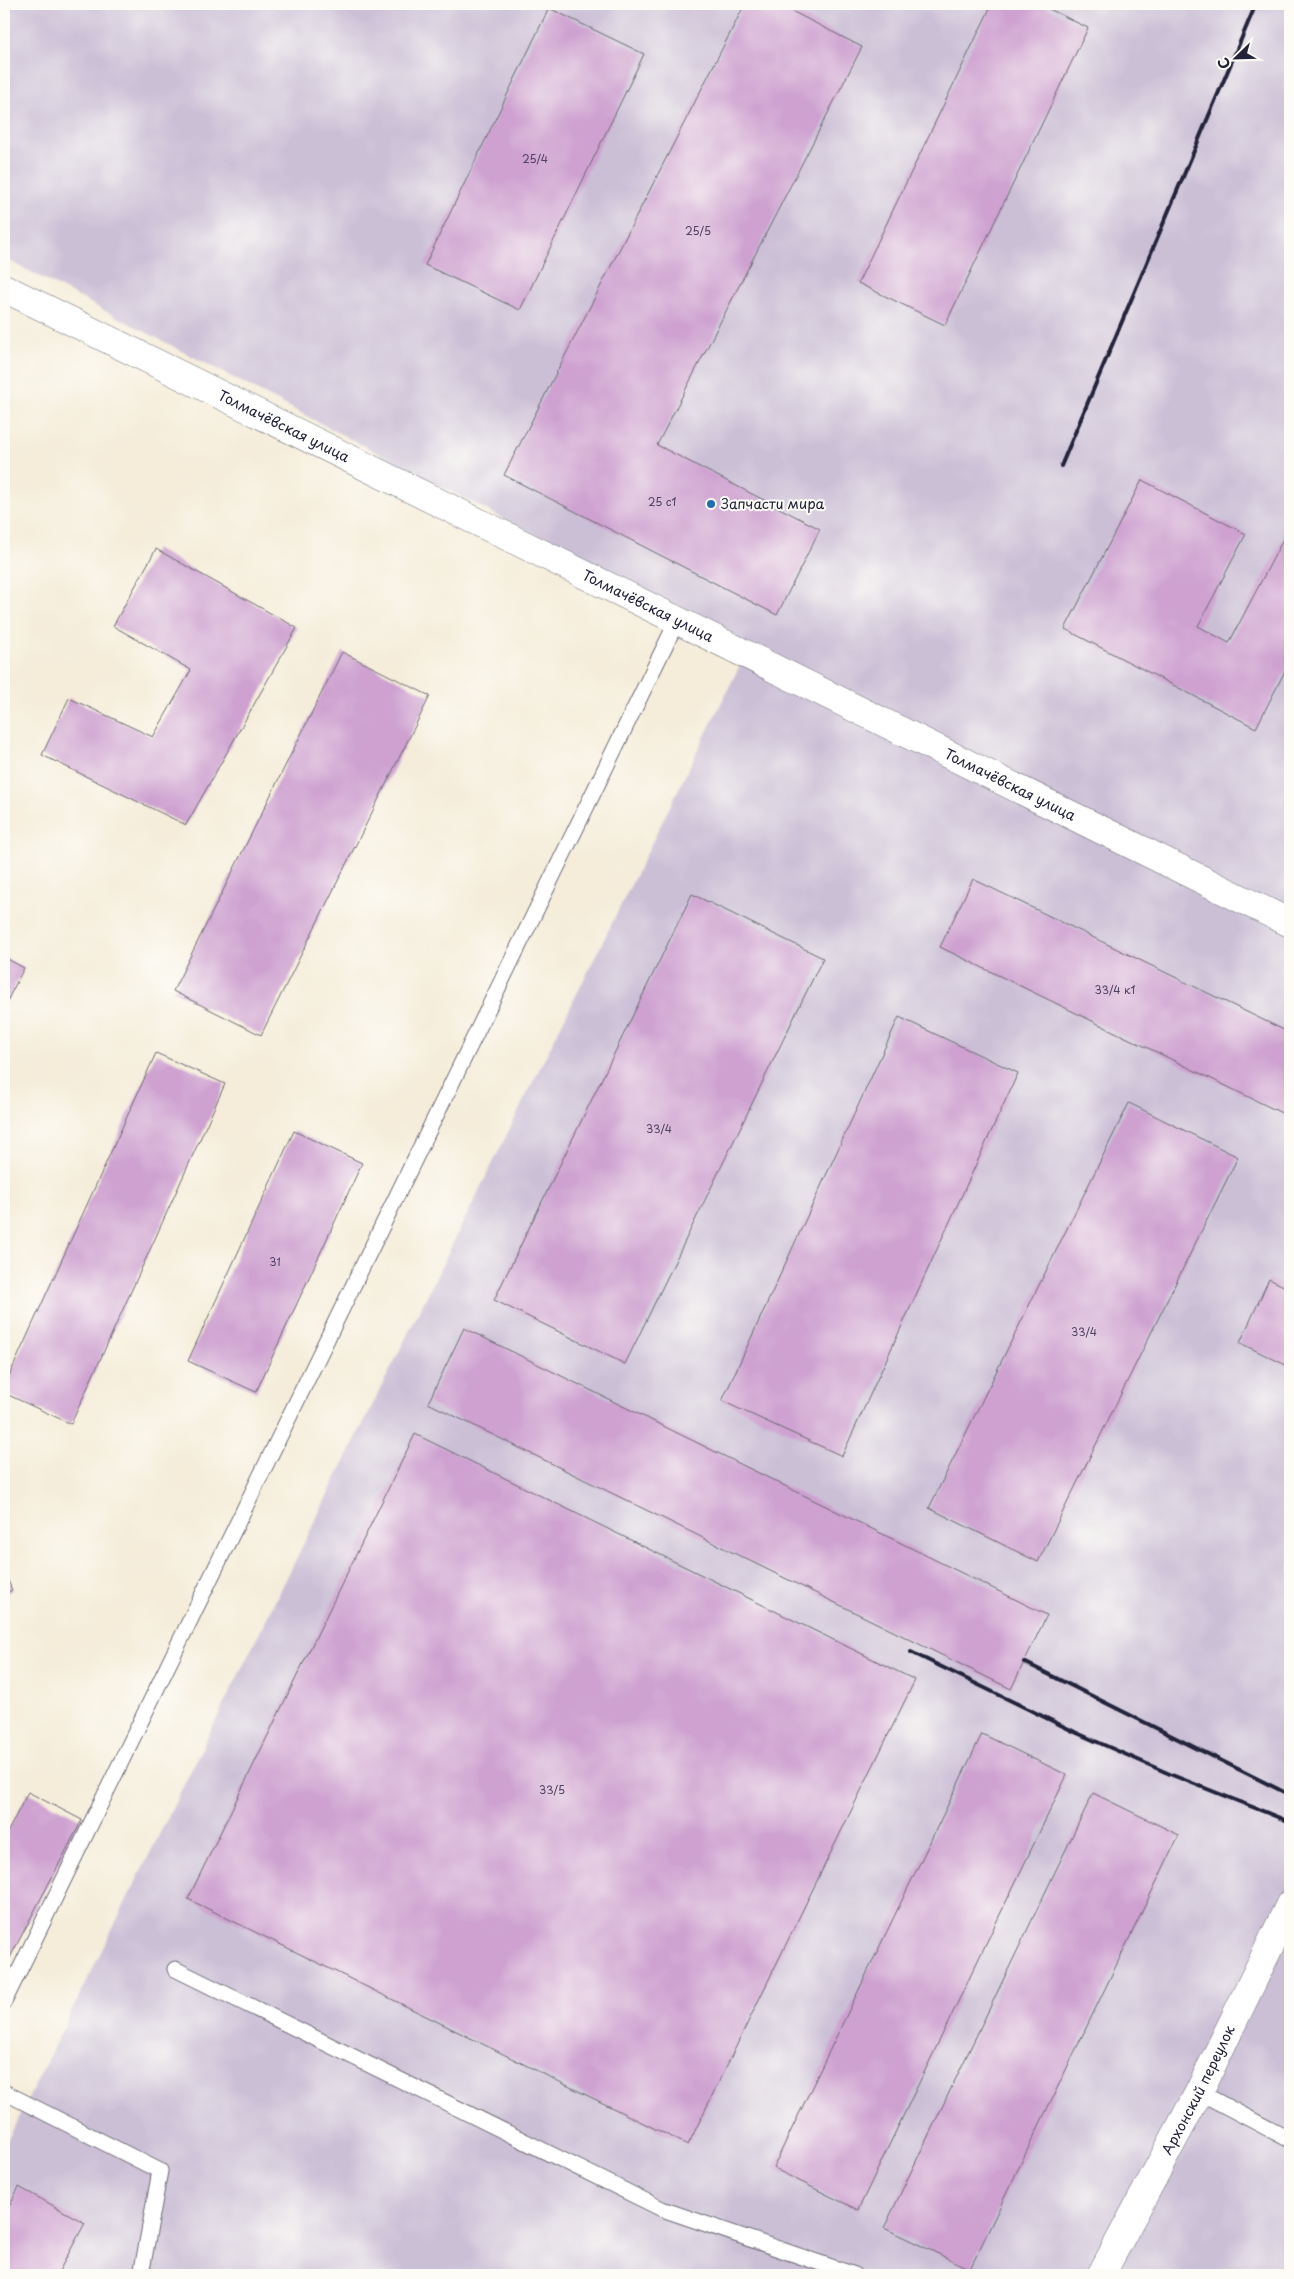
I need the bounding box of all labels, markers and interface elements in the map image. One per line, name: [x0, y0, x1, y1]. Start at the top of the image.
north arrow: [1212, 32, 1262, 82]
text: С: [1212, 54, 1235, 72]
house number: 25/4: [522, 150, 548, 167]
house number: 25/5: [685, 222, 711, 239]
street label: Толмачёвская улица: [215, 384, 353, 467]
house number: 25 с1: [648, 493, 676, 510]
place label: Запчасти мира: [721, 493, 825, 514]
marker: Запчасти мира: [705, 498, 717, 510]
street label: Толмачёвская улица: [579, 564, 718, 647]
street label: Толмачёвская улица: [941, 743, 1080, 826]
house number: 33/4 к1: [1095, 981, 1136, 998]
house number: 33/4: [646, 1120, 672, 1137]
house number: 31: [269, 1253, 281, 1270]
house number: 33/4: [1071, 1323, 1097, 1340]
house number: 33/5: [539, 1781, 565, 1798]
street label: Архонский переулок: [1156, 2021, 1240, 2158]

